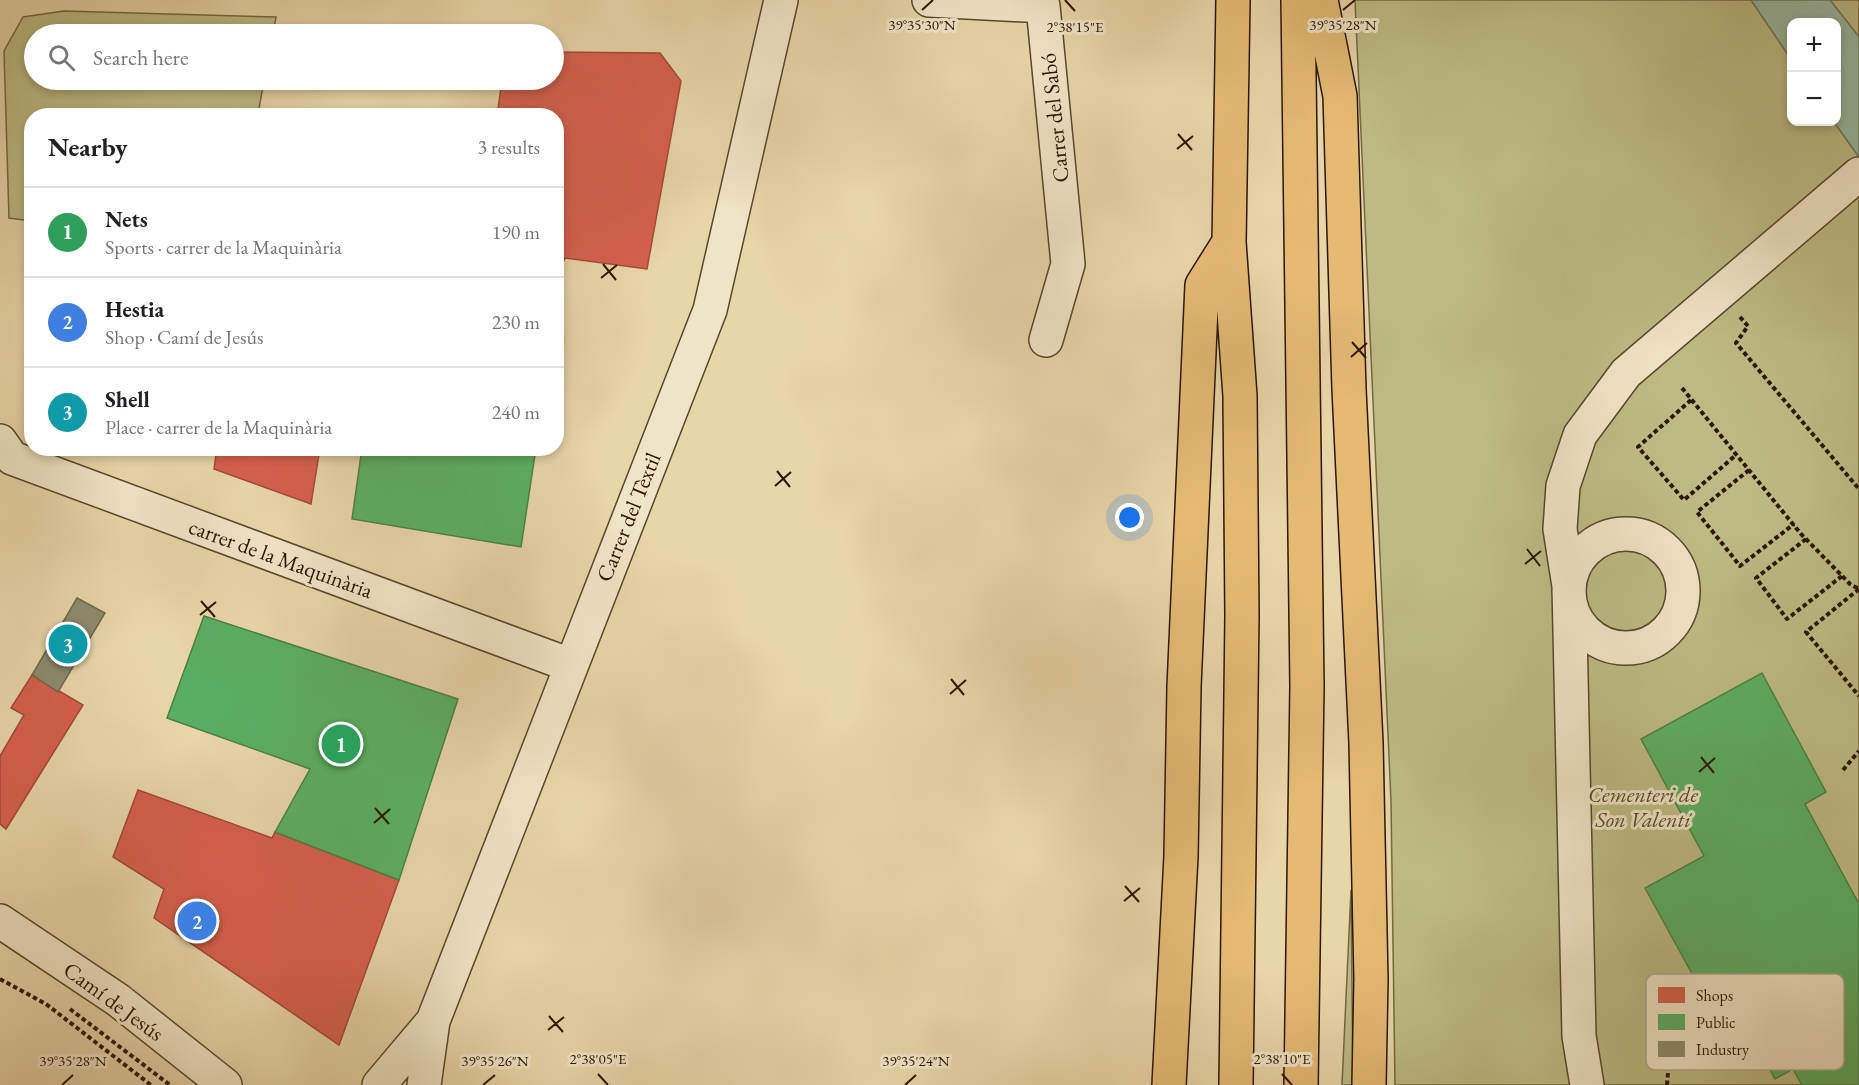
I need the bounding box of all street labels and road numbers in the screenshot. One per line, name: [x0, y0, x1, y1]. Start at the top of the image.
street label: Carrer del Sabó: [1033, 52, 1076, 184]
street label: Carrer del Tèxtil: [589, 448, 667, 586]
street label: carrer de la Maquinària: [185, 512, 377, 605]
street label: Camí de Jesús: [58, 955, 170, 1048]

